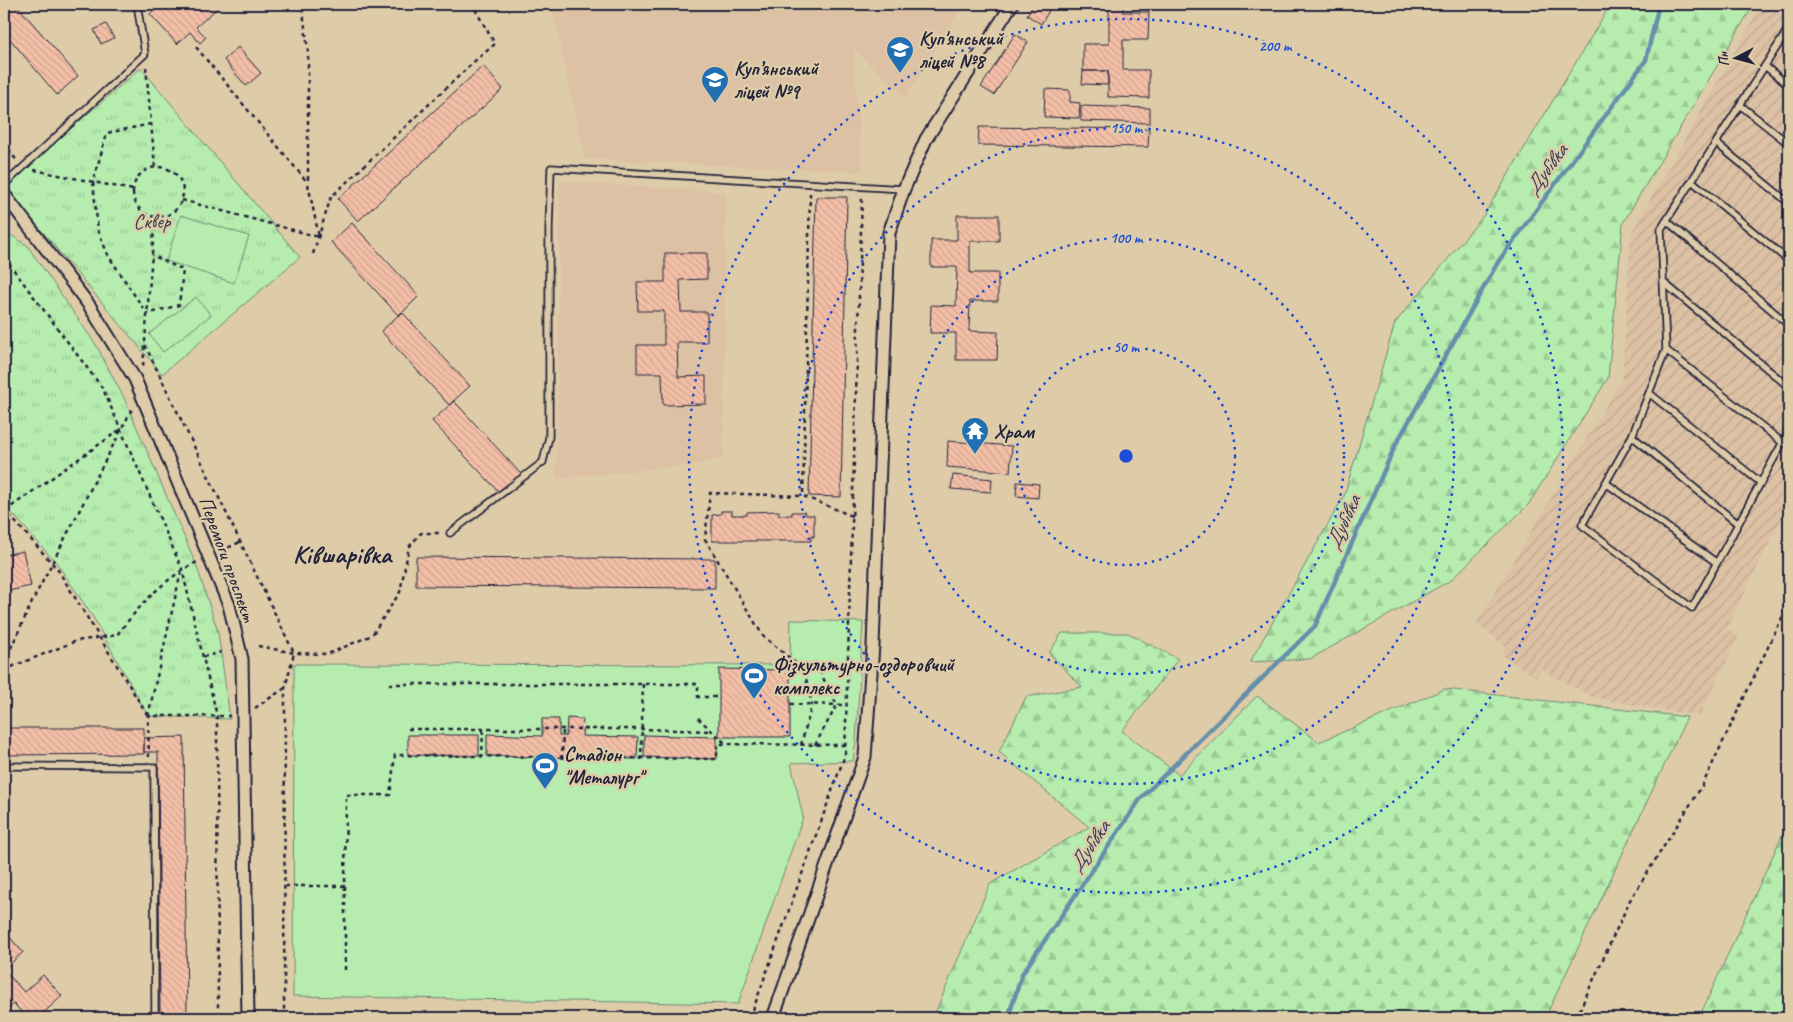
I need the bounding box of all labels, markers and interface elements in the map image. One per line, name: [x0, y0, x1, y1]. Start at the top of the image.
place label: Куп'янський ліцей №8: [919, 26, 1005, 74]
north arrow: [1710, 32, 1760, 82]
school or university icon: Куп'янський ліцей №8: [885, 35, 915, 74]
text: 200 m: [1259, 37, 1293, 56]
text: Пн: [1714, 50, 1733, 67]
place label: Куп’янський ліцей №9: [734, 56, 820, 104]
school or university icon: Куп’янський ліцей №9: [700, 65, 730, 104]
text: 150 m: [1110, 119, 1144, 138]
water label: Дубівка: [1518, 137, 1574, 200]
park label: Сквер: [134, 209, 172, 234]
text: 100 m: [1110, 229, 1144, 248]
text: 50 m: [1113, 338, 1140, 357]
temple icon: Храм: [960, 416, 990, 455]
place label: Храм: [994, 419, 1035, 444]
centre of rings: [1117, 447, 1135, 465]
water label: Дубівка: [1319, 490, 1367, 554]
street label: Перемоги проспект: [193, 493, 262, 626]
district label: Ківшарівка: [293, 539, 393, 571]
place label: Фізкультурно-оздоровчий комплекс: [773, 652, 955, 700]
sports icon: Фізкультурно-оздоровчий комплекс: [739, 661, 769, 700]
place label: Стадіон "Металург": [564, 742, 647, 790]
sports icon: Стадіон "Металург": [530, 751, 560, 790]
water label: Дубівка: [1062, 814, 1116, 877]

